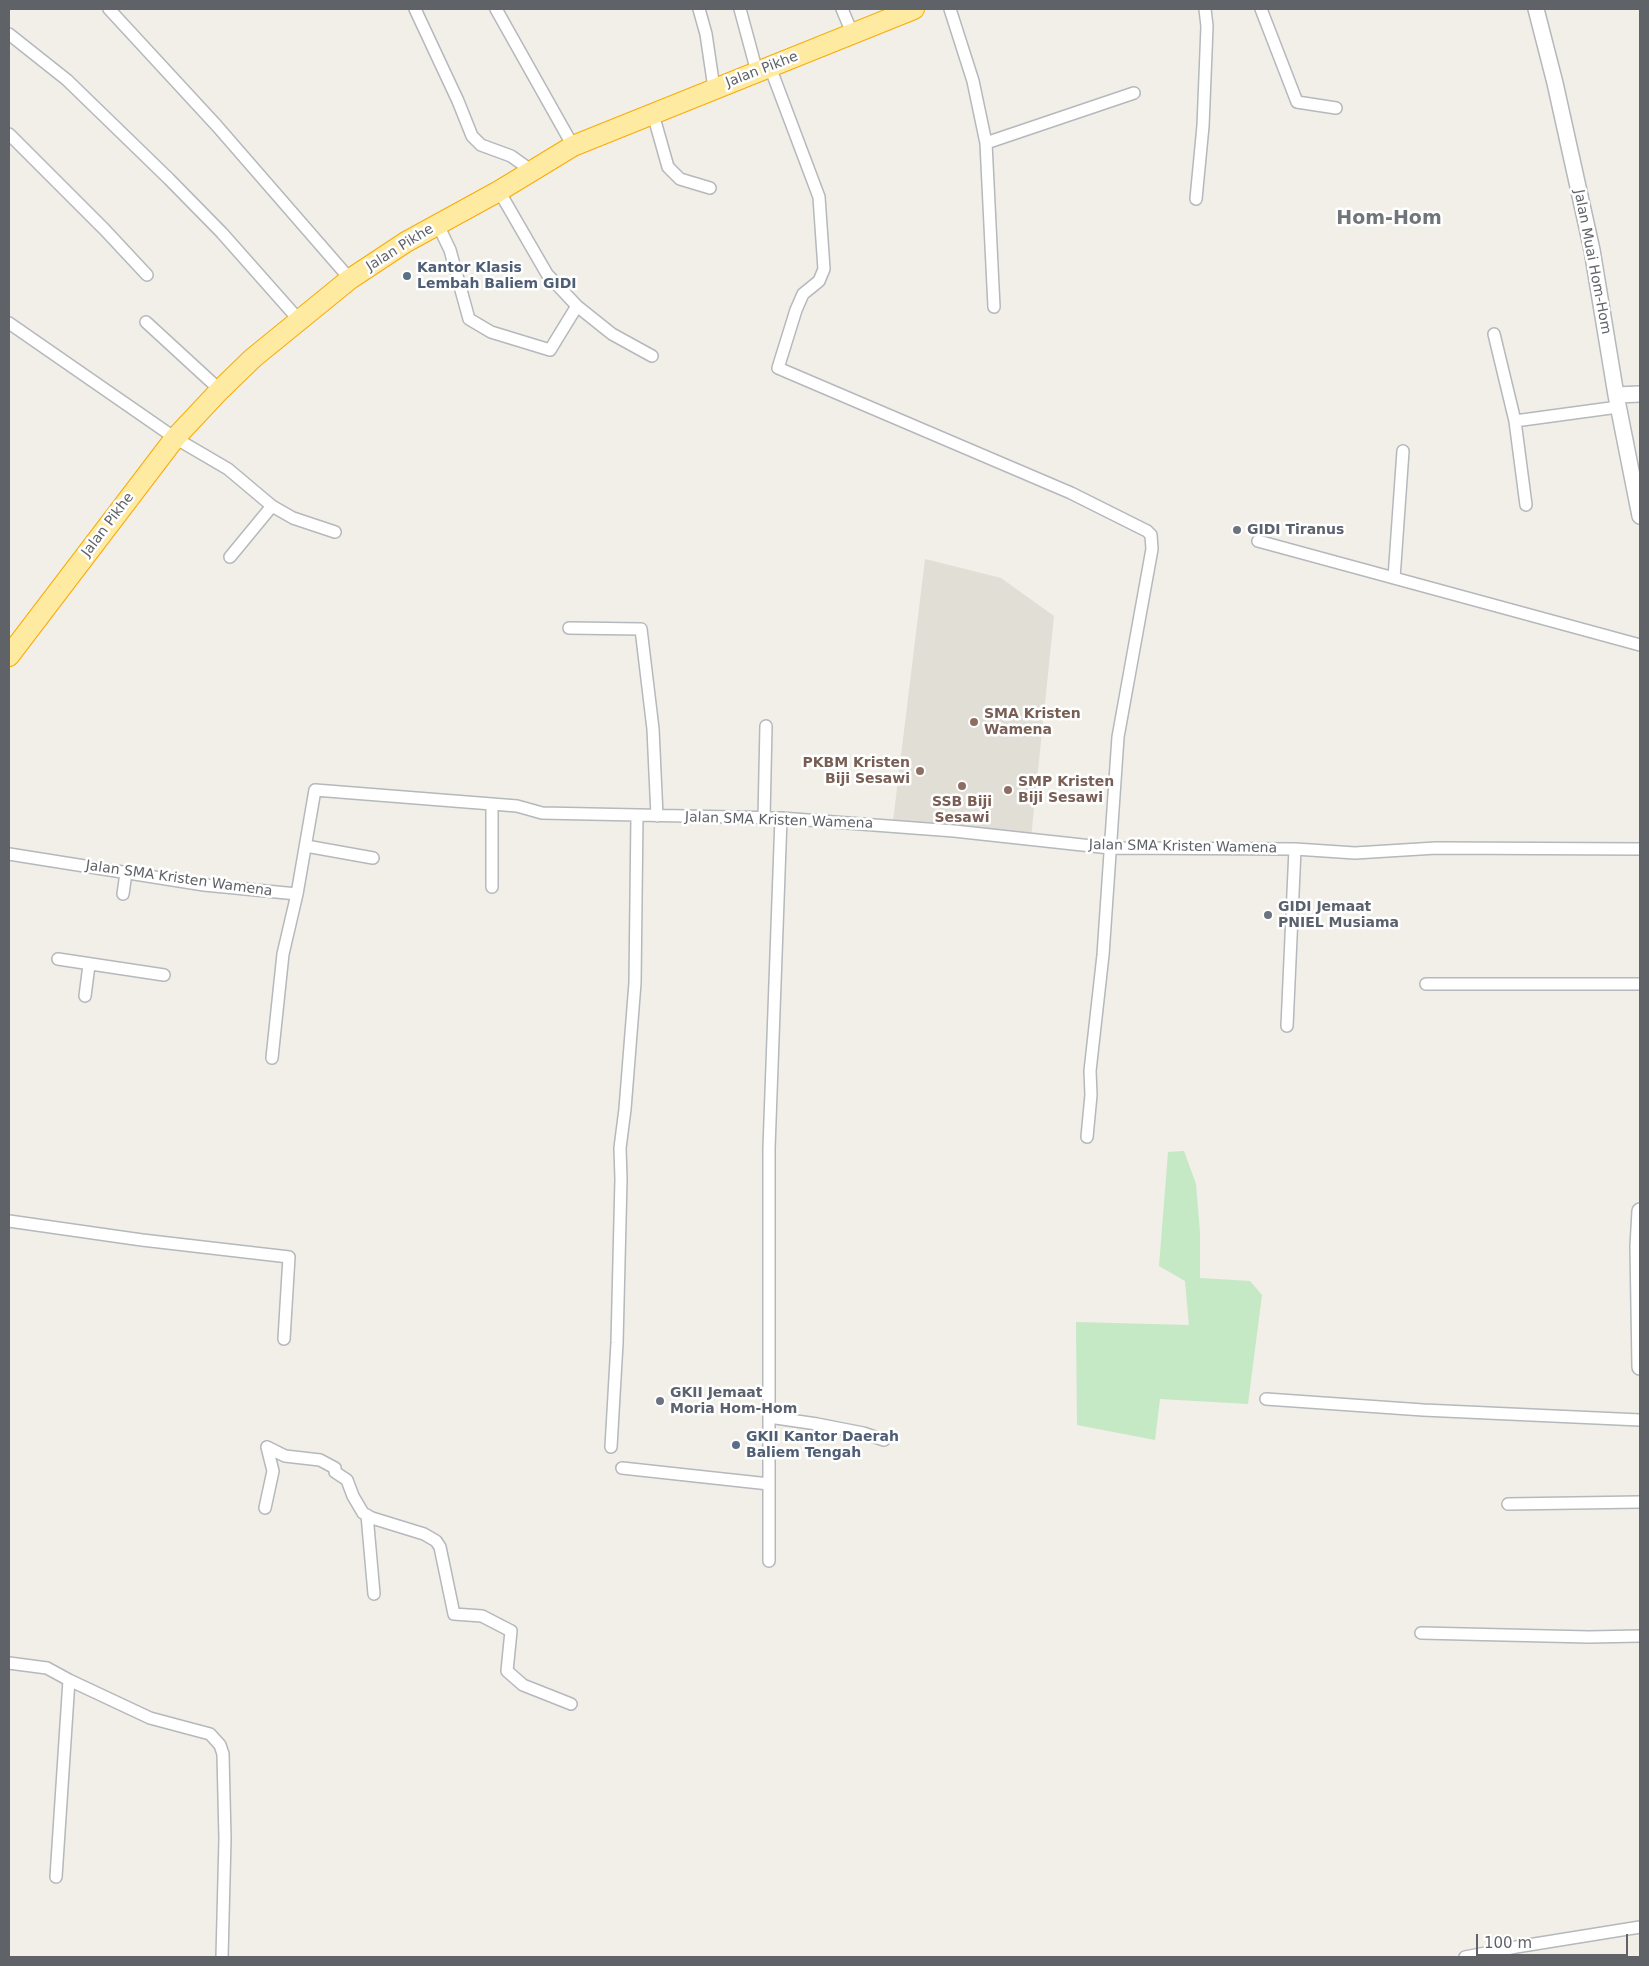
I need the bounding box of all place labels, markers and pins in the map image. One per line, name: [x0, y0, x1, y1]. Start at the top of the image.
place label: Kantor Klasis Lembah Baliem GIDI: [417, 260, 577, 292]
marker: Kantor Klasis Lembah Baliem GIDI: [401, 270, 413, 282]
place label: GIDI Tiranus: [1247, 522, 1344, 538]
marker: GIDI Tiranus: [1231, 524, 1243, 536]
place label: SMA Kristen Wamena: [984, 706, 1081, 739]
marker: SMA Kristen Wamena: [968, 716, 980, 728]
place label: PKBM Kristen Biji Sesawi: [802, 755, 910, 788]
marker: PKBM Kristen Biji Sesawi: [914, 765, 926, 777]
place label: SMP Kristen Biji Sesawi: [1018, 774, 1114, 806]
marker: SSB Biji Sesawi: [956, 780, 968, 792]
marker: SMP Kristen Biji Sesawi: [1002, 784, 1014, 796]
place label: SSB Biji Sesawi: [932, 794, 992, 826]
place label: GIDI Jemaat PNIEL Musiama: [1278, 899, 1399, 932]
marker: GIDI Jemaat PNIEL Musiama: [1262, 909, 1274, 921]
place label: GKII Jemaat Moria Hom-Hom: [670, 1385, 797, 1418]
marker: GKII Jemaat Moria Hom-Hom: [654, 1395, 666, 1407]
place label: GKII Kantor Daerah Baliem Tengah: [746, 1429, 899, 1461]
marker: GKII Kantor Daerah Baliem Tengah: [730, 1439, 742, 1451]

